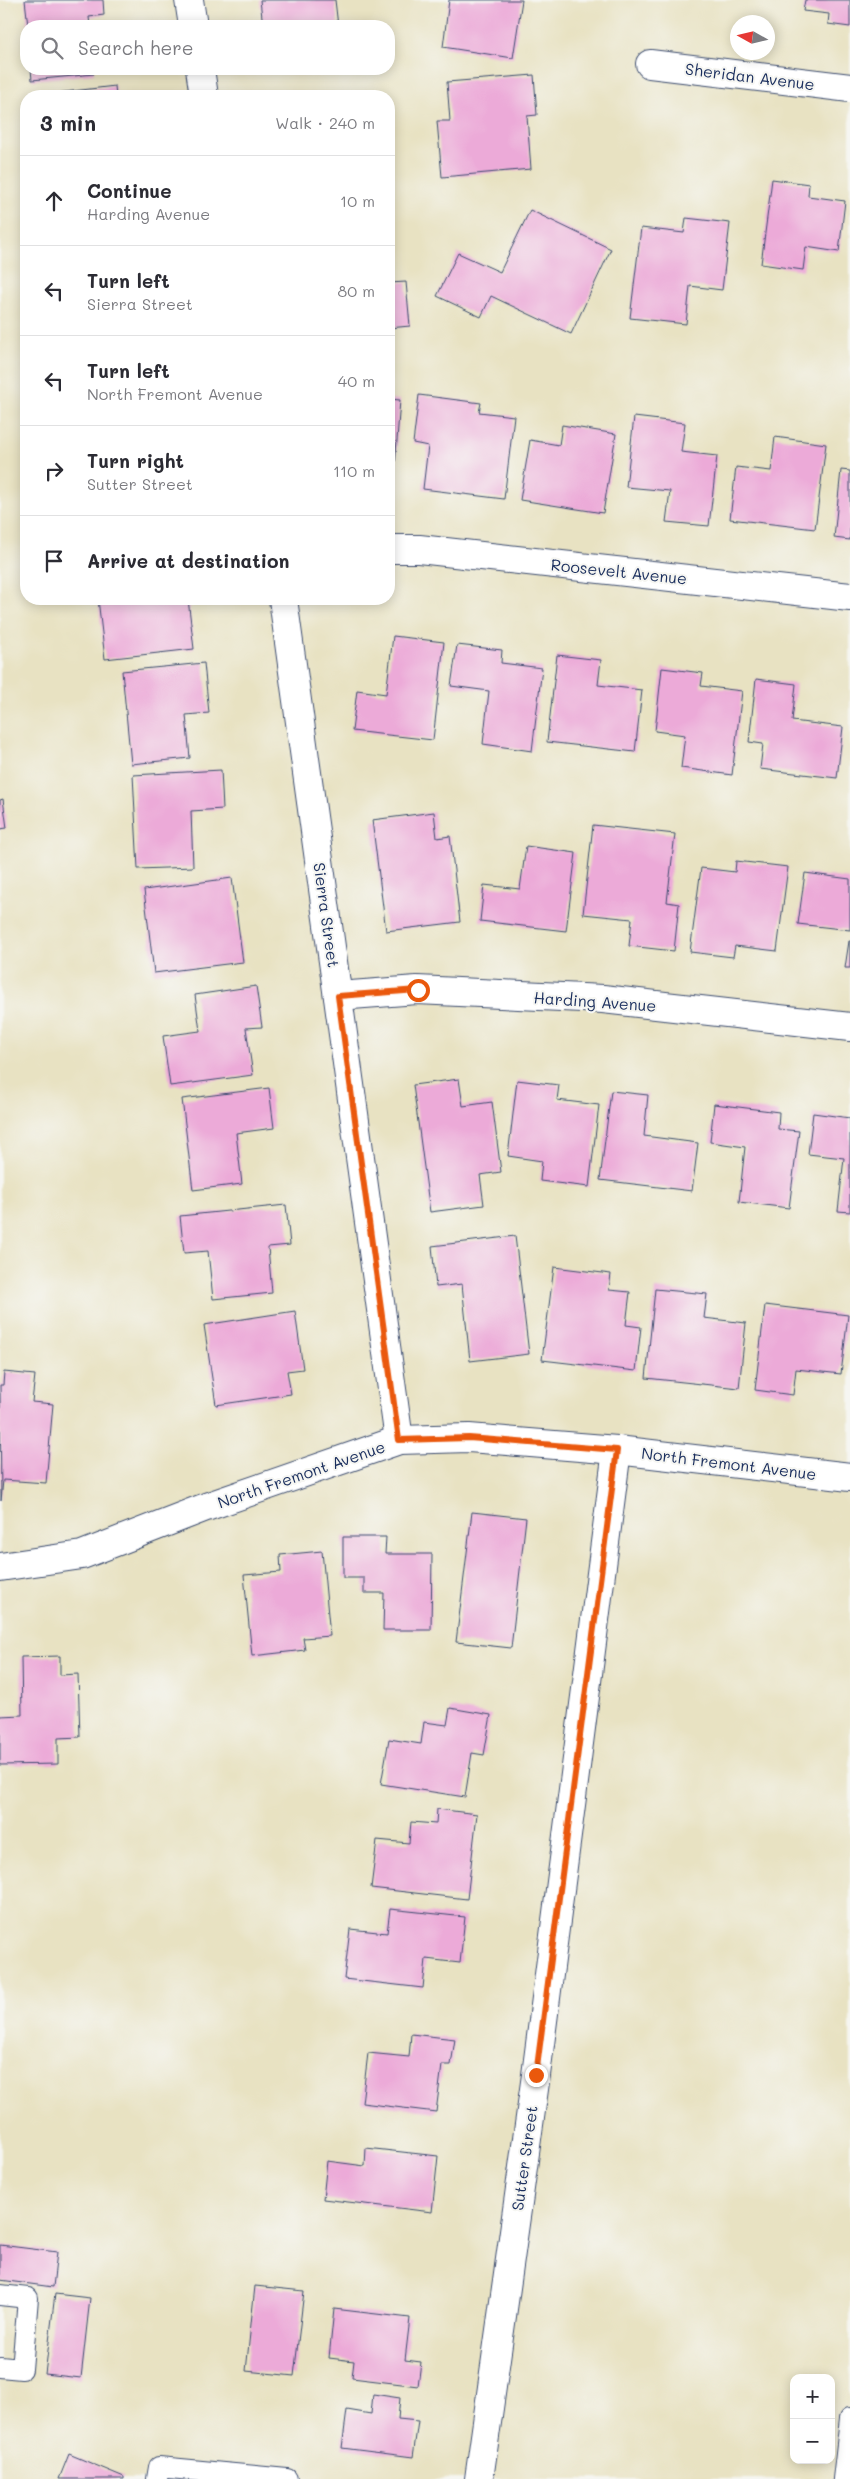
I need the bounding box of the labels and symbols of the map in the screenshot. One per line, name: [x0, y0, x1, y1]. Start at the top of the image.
north arrow: [730, 15, 775, 60]
street label: Sheridan Avenue: [684, 58, 816, 94]
street label: Roosevelt Avenue: [550, 553, 688, 589]
street label: Sierra Street: [309, 861, 345, 969]
route start: [407, 979, 430, 1002]
street label: Harding Avenue: [533, 986, 657, 1016]
street label: North Fremont Avenue: [214, 1435, 388, 1513]
street label: North Fremont Avenue: [640, 1442, 818, 1484]
route end: [525, 2064, 548, 2087]
street label: Sutter Street: [506, 2104, 542, 2212]

